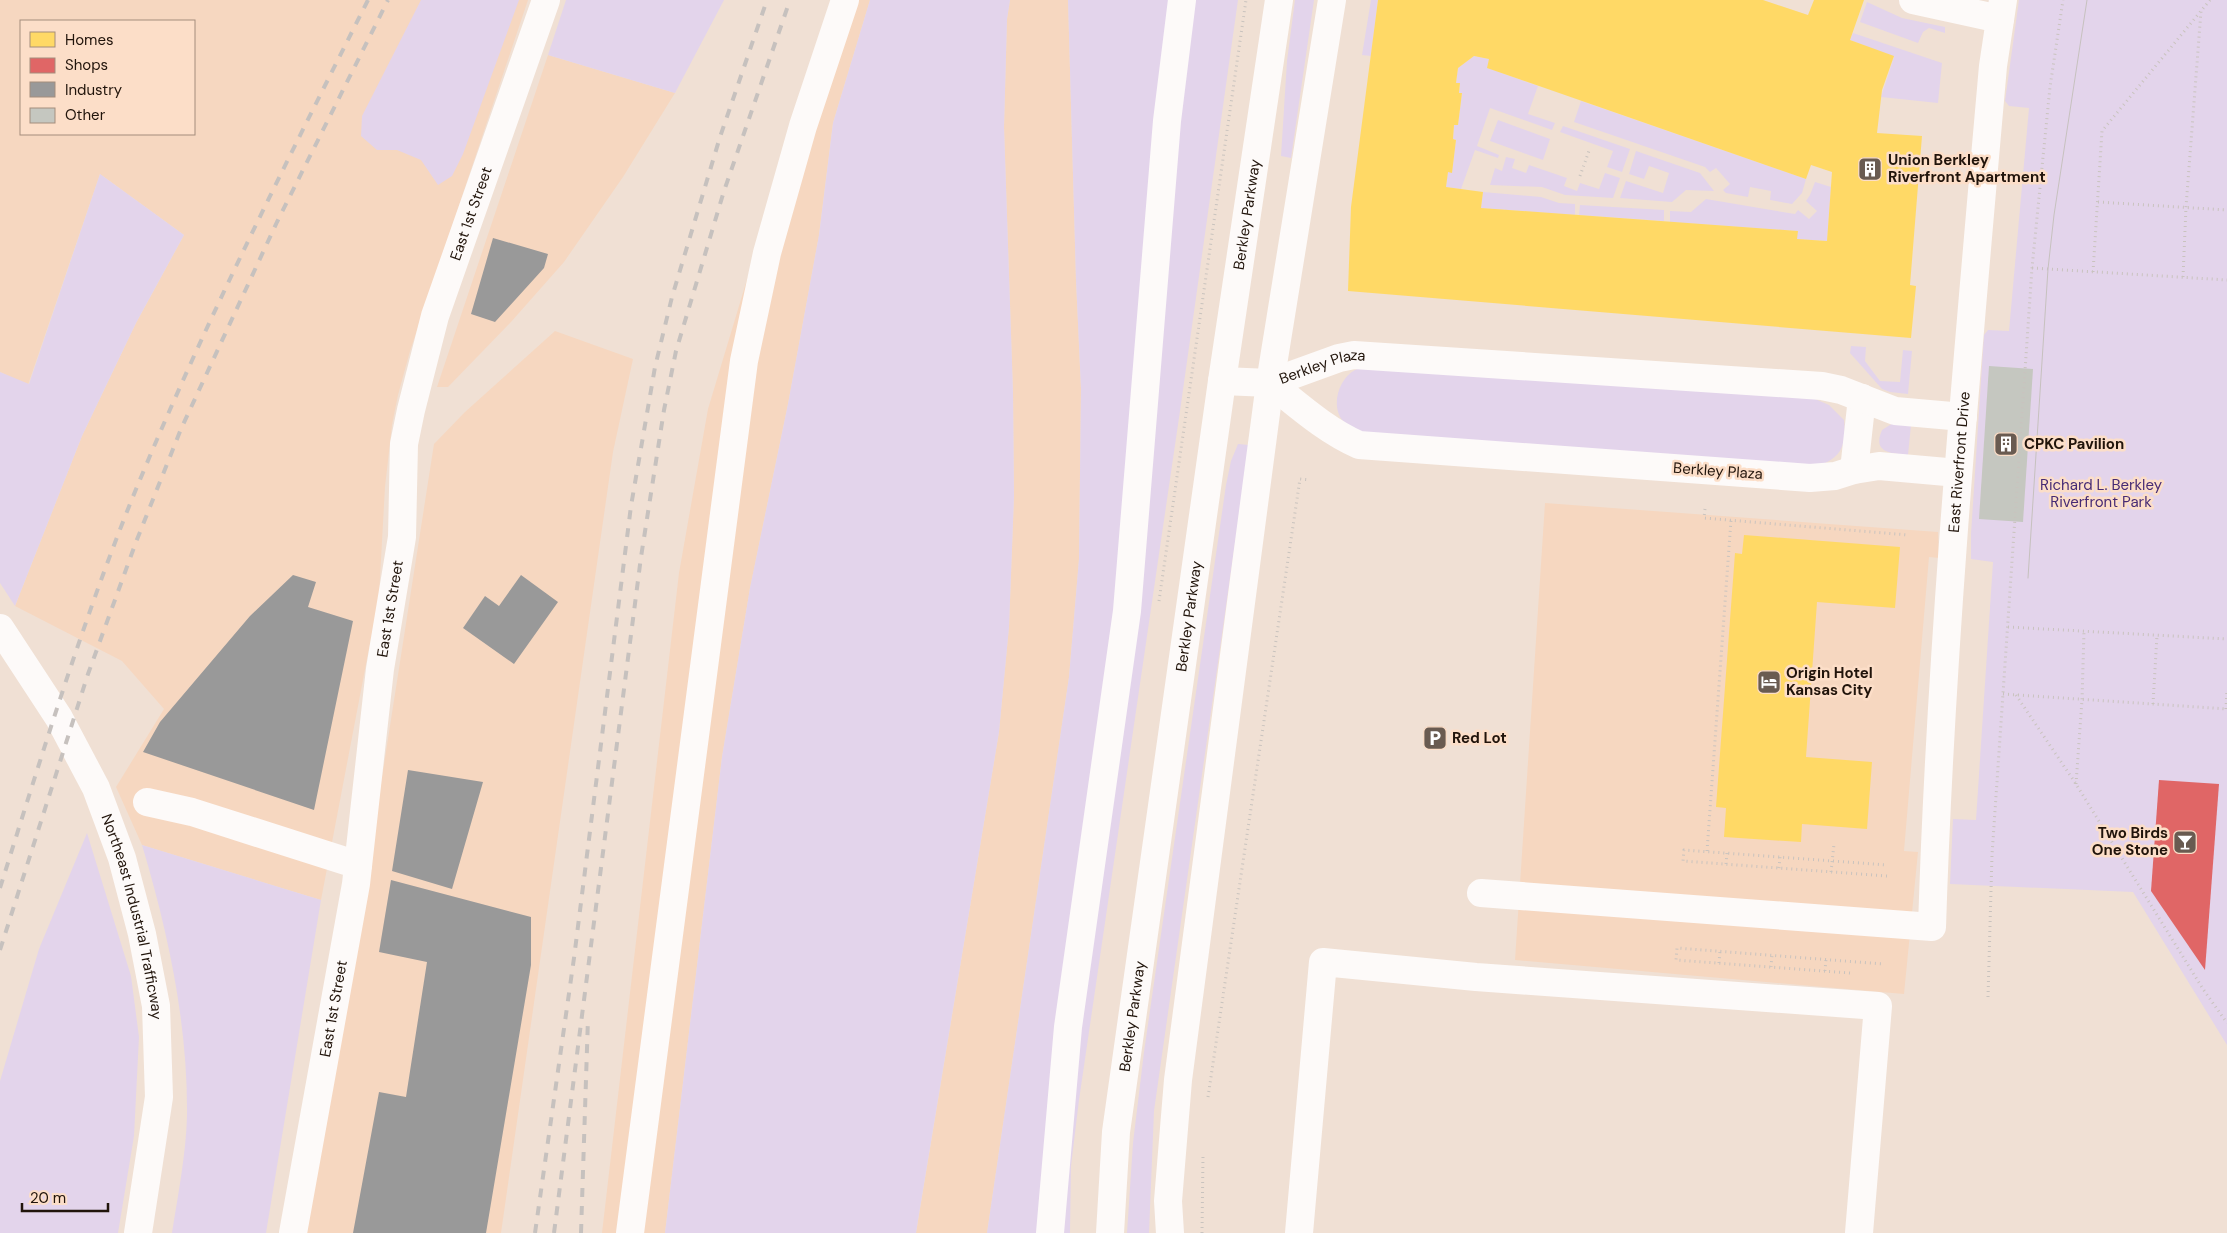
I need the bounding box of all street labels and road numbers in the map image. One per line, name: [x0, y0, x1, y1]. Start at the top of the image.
street label: Berkley Parkway: [1229, 157, 1265, 271]
street label: East 1st Street: [445, 164, 497, 263]
street label: Berkley Plaza: [1276, 345, 1366, 389]
street label: East Riverfront Drive: [1944, 391, 1975, 533]
street label: Berkley Plaza: [1673, 458, 1763, 484]
street label: East 1st Street: [372, 559, 408, 659]
street label: Berkley Parkway: [1171, 559, 1207, 673]
street label: Northeast Industrial Trafficway: [96, 811, 166, 1021]
street label: East 1st Street: [315, 958, 352, 1059]
street label: Berkley Parkway: [1115, 959, 1150, 1073]

